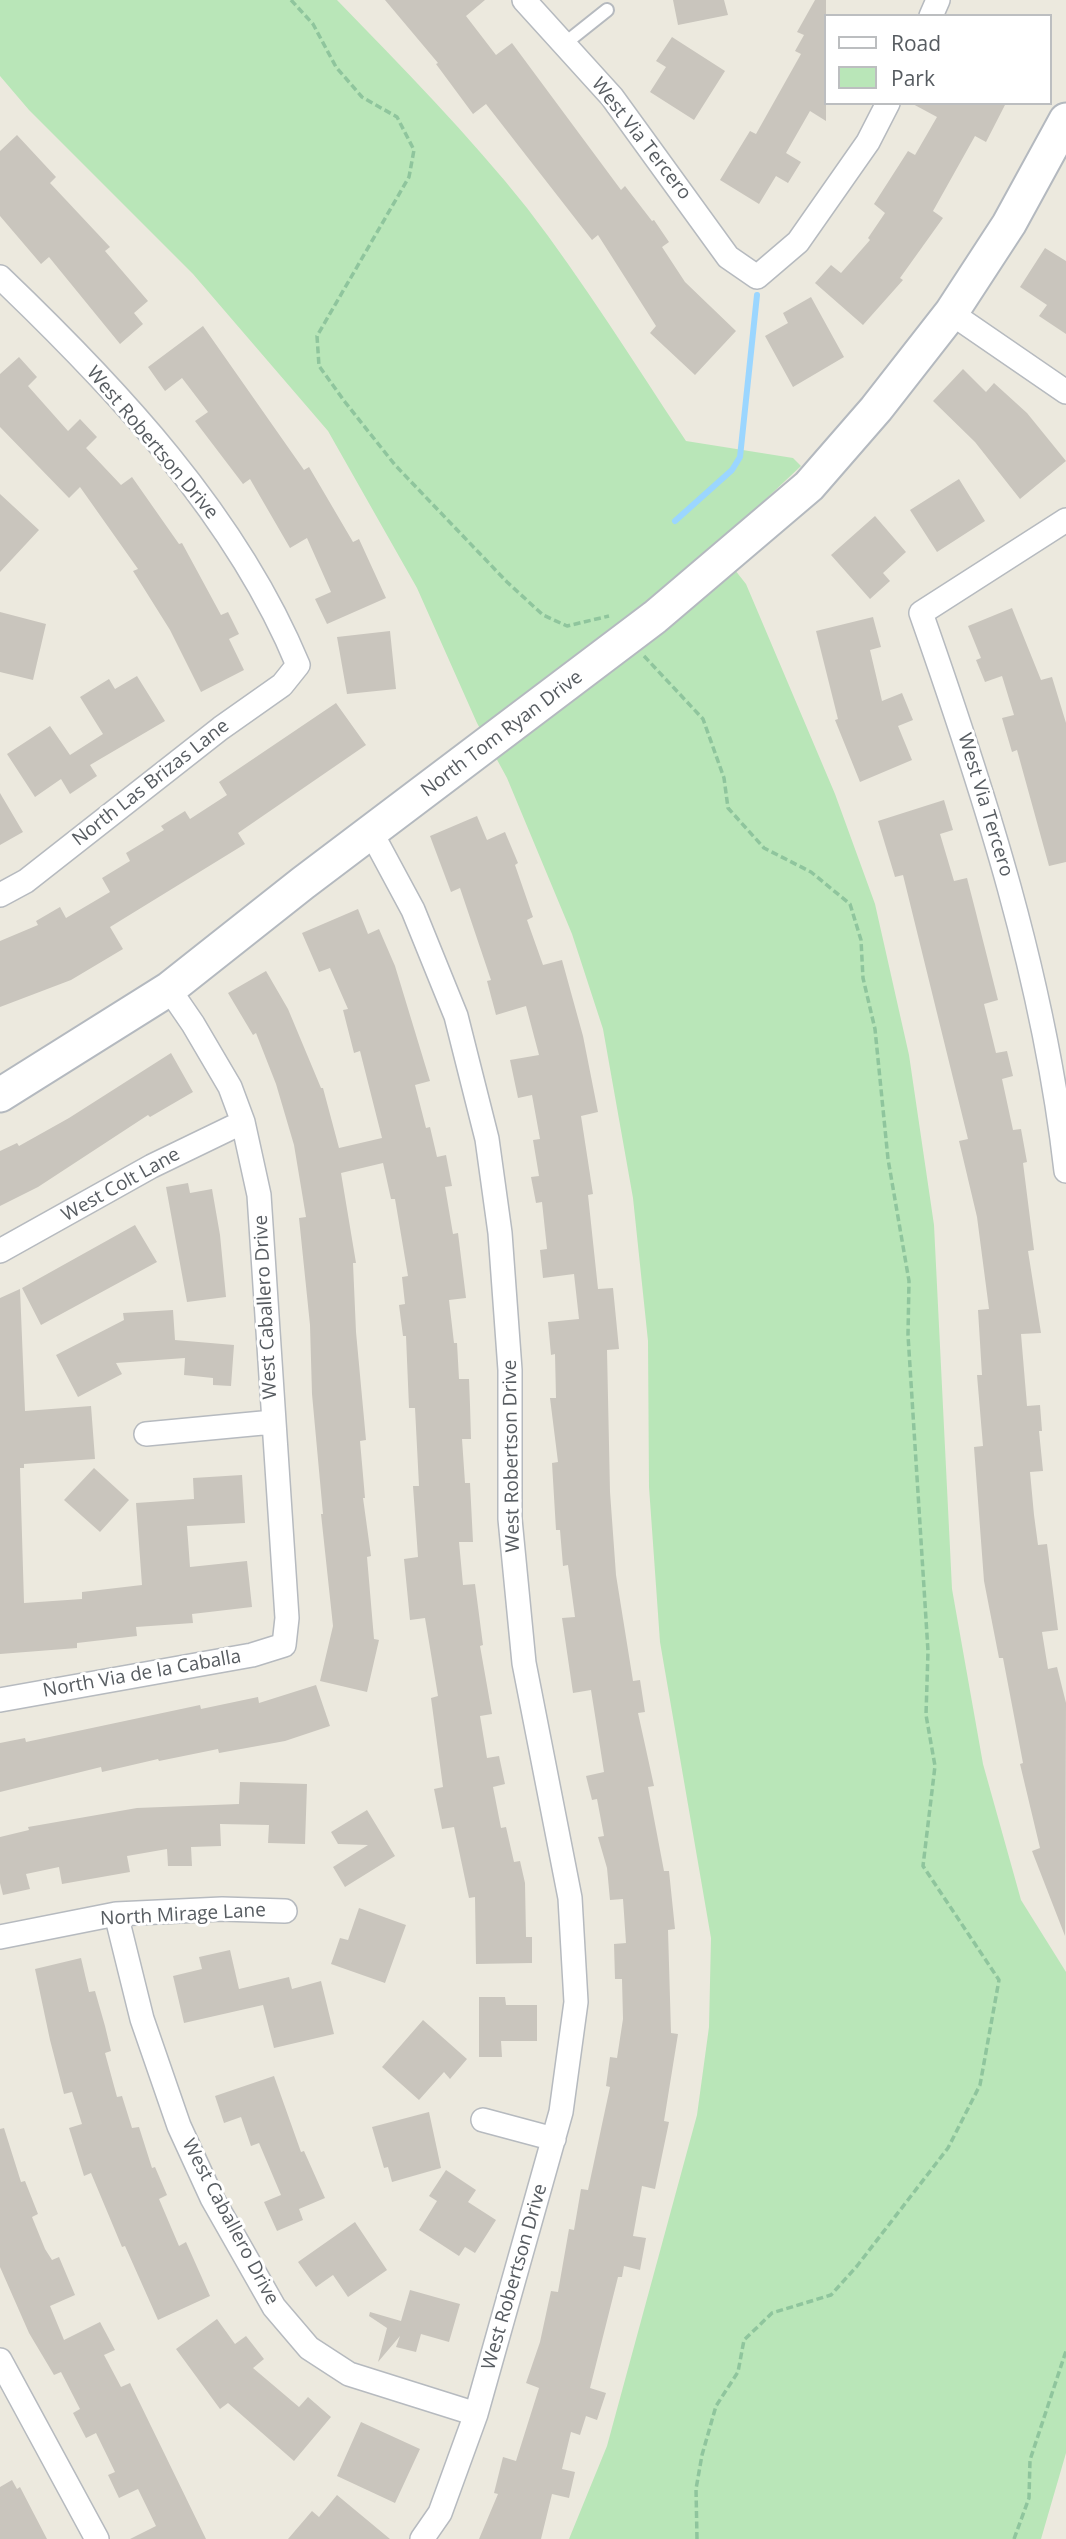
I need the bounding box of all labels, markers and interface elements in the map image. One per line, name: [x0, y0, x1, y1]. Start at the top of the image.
legend: [824, 14, 1052, 105]
text: Road: [891, 29, 941, 57]
text: Park: [891, 64, 935, 92]
street label: West Via Tercero: [586, 73, 696, 205]
street label: West Robertson Drive: [81, 362, 223, 524]
street label: North Tom Ryan Drive: [417, 666, 587, 802]
street label: North Las Brizas Lane: [68, 715, 234, 851]
street label: West Via Tercero: [952, 731, 1018, 879]
street label: West Colt Lane: [58, 1143, 184, 1227]
street label: West Caballero Drive: [250, 1214, 282, 1400]
street label: West Robertson Drive: [499, 1360, 525, 1552]
street label: North Via de la Caballa: [41, 1645, 243, 1703]
street label: North Mirage Lane: [100, 1899, 266, 1931]
street label: West Caballero Drive: [177, 2135, 283, 2309]
street label: West Robertson Drive: [478, 2181, 552, 2373]

